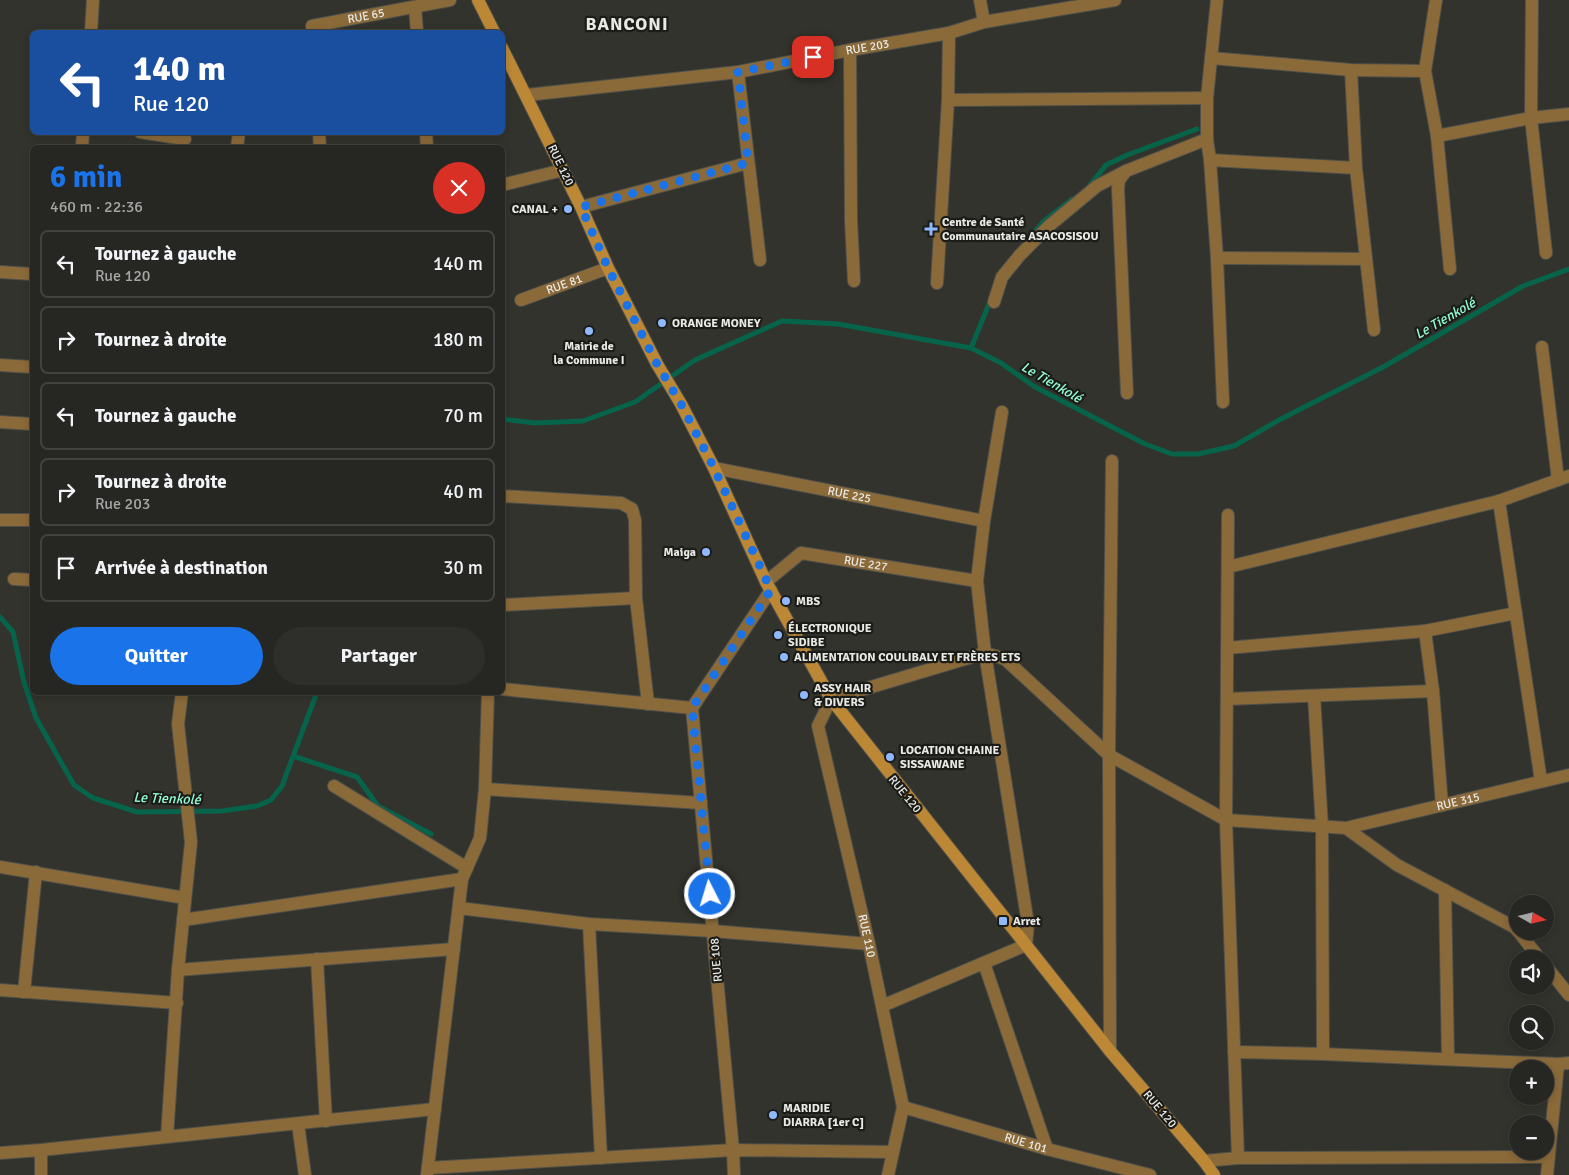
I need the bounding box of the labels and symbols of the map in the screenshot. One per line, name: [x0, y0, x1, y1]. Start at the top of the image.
street label: RUE 65: [346, 5, 386, 27]
district label: BANCONI: [585, 13, 669, 35]
pin: [792, 36, 834, 78]
street label: RUE 203: [844, 36, 890, 59]
street label: RUE 120: [544, 142, 577, 188]
place label: CANAL +: [512, 202, 558, 217]
marker: CANAL +: [562, 203, 574, 215]
place label: Centre de Santé Communautaire ASACOSISOU: [942, 215, 1099, 244]
marker: Centre de Santé Communautaire ASACOSISOU: [924, 222, 938, 236]
street label: RUE 81: [544, 271, 585, 298]
water label: Le Tienkolé: [1412, 294, 1480, 343]
place label: ORANGE MONEY: [672, 316, 761, 331]
marker: ORANGE MONEY: [656, 317, 668, 329]
marker: Mairie de la Commune I: [583, 325, 595, 337]
place label: Mairie de la Commune I: [553, 339, 625, 368]
water label: Le Tienkolé: [1018, 358, 1086, 407]
street label: RUE 225: [826, 483, 872, 507]
place label: Maiga: [664, 545, 696, 560]
marker: Maiga: [700, 546, 712, 558]
street label: RUE 227: [843, 553, 889, 575]
place label: MBS: [796, 594, 820, 609]
marker: MBS: [780, 595, 792, 607]
place label: ÉLECTRONIQUE SIDIBE: [788, 621, 872, 650]
marker: ÉLECTRONIQUE SIDIBE: [772, 629, 784, 641]
place label: ALIMENTATION COULIBALY ET FRÈRES ETS: [794, 650, 1021, 665]
marker: ALIMENTATION COULIBALY ET FRÈRES ETS: [778, 651, 790, 663]
place label: ASSY HAIR & DIVERS: [814, 681, 872, 710]
marker: ASSY HAIR & DIVERS: [798, 689, 810, 701]
place label: LOCATION CHAINE SISSAWANE: [900, 743, 1000, 772]
marker: LOCATION CHAINE SISSAWANE: [884, 751, 896, 763]
street label: RUE 120: [885, 773, 924, 816]
water label: Le Tienkolé: [133, 789, 202, 808]
street label: RUE 315: [1435, 790, 1481, 814]
position arrow: [683, 867, 735, 919]
north arrow: [1509, 895, 1554, 940]
street label: RUE 110: [854, 913, 879, 959]
place label: Arret: [1013, 914, 1041, 929]
marker: Arret: [997, 915, 1009, 927]
street label: RUE 108: [707, 937, 726, 982]
street label: RUE 120: [1140, 1088, 1179, 1131]
place label: MARIDIE DIARRA [1er C]: [783, 1101, 864, 1130]
marker: MARIDIE DIARRA [1er C]: [767, 1109, 779, 1121]
street label: RUE 101: [1003, 1130, 1049, 1157]

